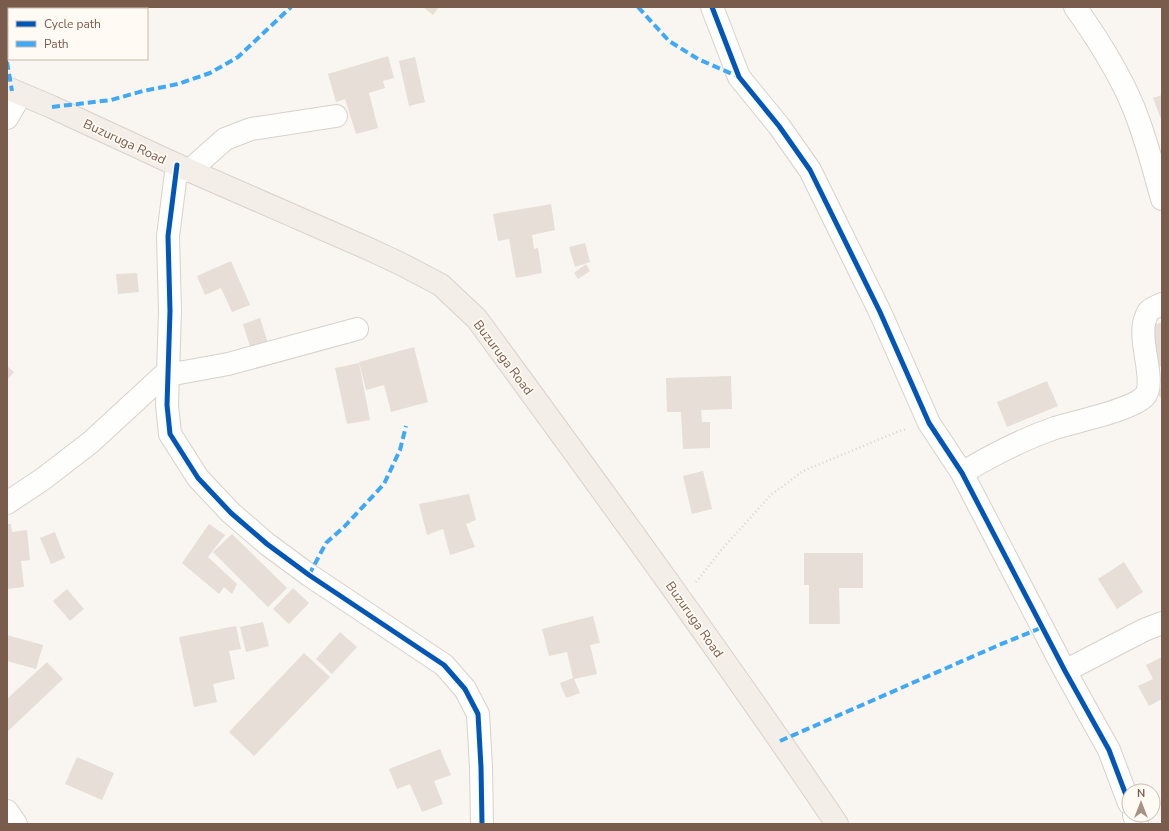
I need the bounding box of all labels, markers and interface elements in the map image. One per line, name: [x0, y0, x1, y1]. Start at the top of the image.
legend: [8, 8, 148, 60]
text: Cycle path: [44, 16, 101, 32]
text: Path: [44, 36, 69, 52]
street label: Buzuruga Road: [80, 115, 169, 169]
street label: Buzuruga Road: [469, 316, 537, 399]
street label: Buzuruga Road: [661, 578, 727, 661]
north arrow: [1121, 783, 1161, 823]
text: N: [1137, 786, 1145, 801]

